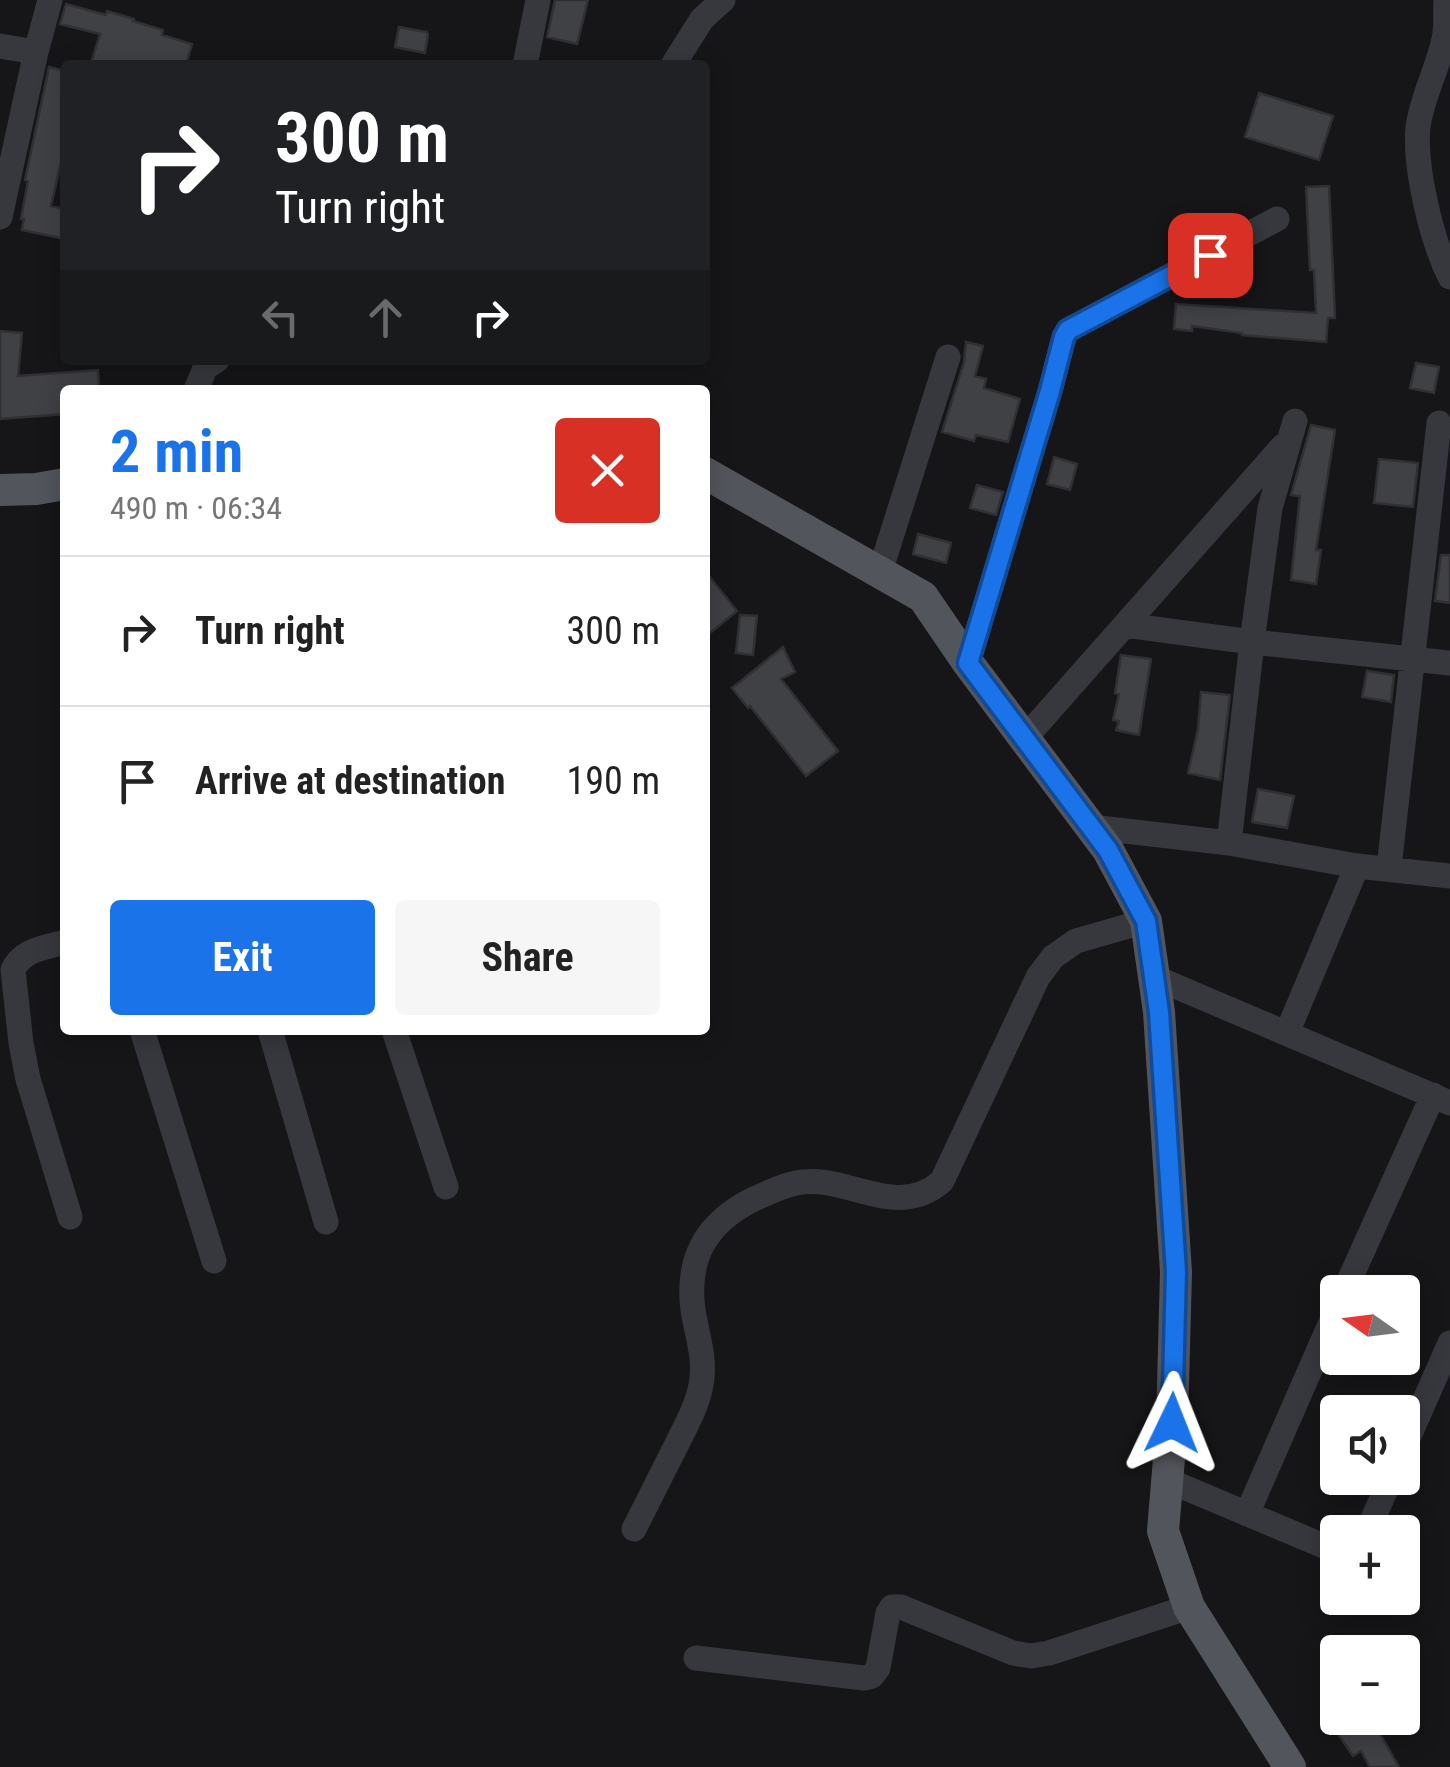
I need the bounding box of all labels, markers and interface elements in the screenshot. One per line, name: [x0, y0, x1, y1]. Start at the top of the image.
text: 300 m: [275, 97, 449, 179]
icon: right: [110, 100, 240, 230]
text: Turn right: [275, 181, 445, 234]
pin: [1168, 213, 1253, 298]
icon: arrive: [1183, 228, 1238, 283]
icon: left: [253, 290, 308, 345]
icon: ahead: [358, 290, 413, 345]
icon: right: [463, 290, 518, 345]
text: 2 min: [110, 416, 243, 487]
button: close: [555, 418, 660, 523]
text: 490 m · 06:34: [110, 489, 282, 527]
icon: right: [110, 604, 165, 659]
text: Turn right: [195, 609, 345, 653]
text: 300 m: [566, 609, 660, 653]
icon: arrive: [110, 754, 165, 809]
text: Arrive at destination: [195, 759, 505, 803]
text: 190 m: [566, 759, 660, 803]
button: Exit: [110, 900, 375, 1015]
button: Share: [395, 900, 660, 1015]
north arrow: [1320, 1275, 1420, 1375]
map controls: [1320, 1275, 1420, 1735]
position arrow: [1120, 1371, 1224, 1475]
button: sound: [1320, 1395, 1420, 1495]
button: +: [1320, 1515, 1420, 1615]
button: −: [1320, 1635, 1420, 1735]

